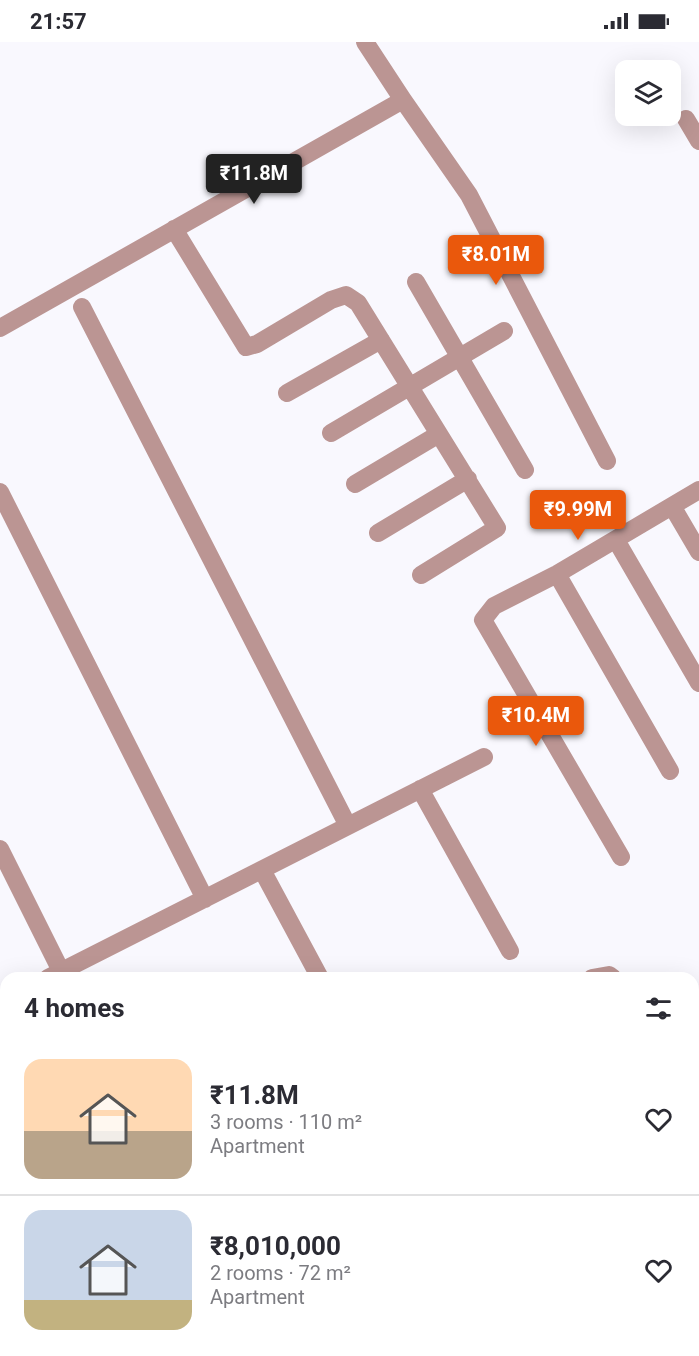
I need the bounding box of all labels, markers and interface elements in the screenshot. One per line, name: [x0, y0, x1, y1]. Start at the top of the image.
text: 21:57: [30, 9, 87, 34]
map controls: [615, 60, 681, 126]
button: layers: [615, 60, 681, 126]
pin: ₹11.8M: [205, 154, 303, 205]
text: ₹11.8M: [220, 161, 288, 185]
pin: ₹8.01M: [447, 235, 545, 286]
text: ₹8.01M: [462, 242, 530, 266]
pin: ₹9.99M: [529, 490, 627, 541]
text: ₹9.99M: [544, 497, 612, 521]
pin: ₹10.4M: [487, 696, 585, 747]
text: ₹10.4M: [502, 703, 570, 727]
icon: filters: [642, 992, 675, 1025]
text: 4 homes: [24, 993, 125, 1023]
text: ₹11.8M: [210, 1080, 299, 1110]
icon: home: [72, 1083, 144, 1155]
icon: heart: [642, 1103, 675, 1136]
text: 3 rooms · 110 m²: [210, 1110, 362, 1134]
text: Apartment: [210, 1134, 305, 1158]
text: ₹8,010,000: [210, 1231, 341, 1261]
icon: home: [72, 1234, 144, 1306]
icon: heart: [642, 1254, 675, 1287]
text: 2 rooms · 72 m²: [210, 1261, 351, 1285]
text: Apartment: [210, 1285, 305, 1309]

